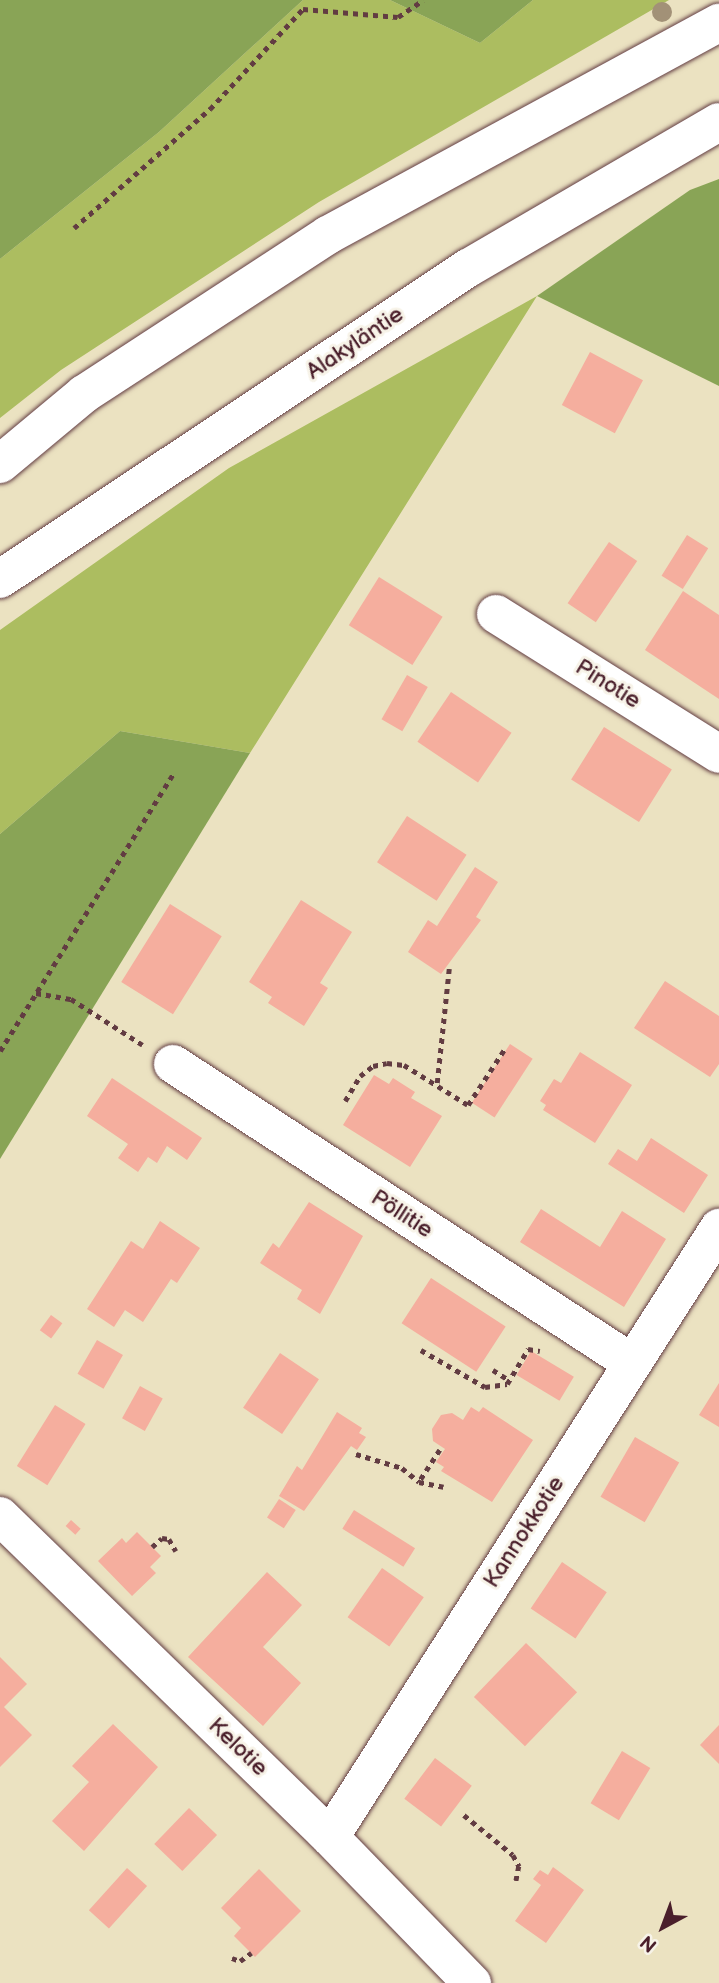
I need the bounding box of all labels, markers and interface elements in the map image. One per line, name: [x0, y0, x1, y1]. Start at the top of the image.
street label: Alakyläntie: [301, 300, 409, 386]
street label: Pinotie: [570, 653, 646, 715]
street label: Pöllitie: [366, 1184, 438, 1244]
street label: Kannokkotie: [478, 1471, 570, 1593]
street label: Kelotie: [202, 1712, 274, 1782]
north arrow: [628, 1892, 698, 1962]
text: N: [636, 1930, 662, 1957]

